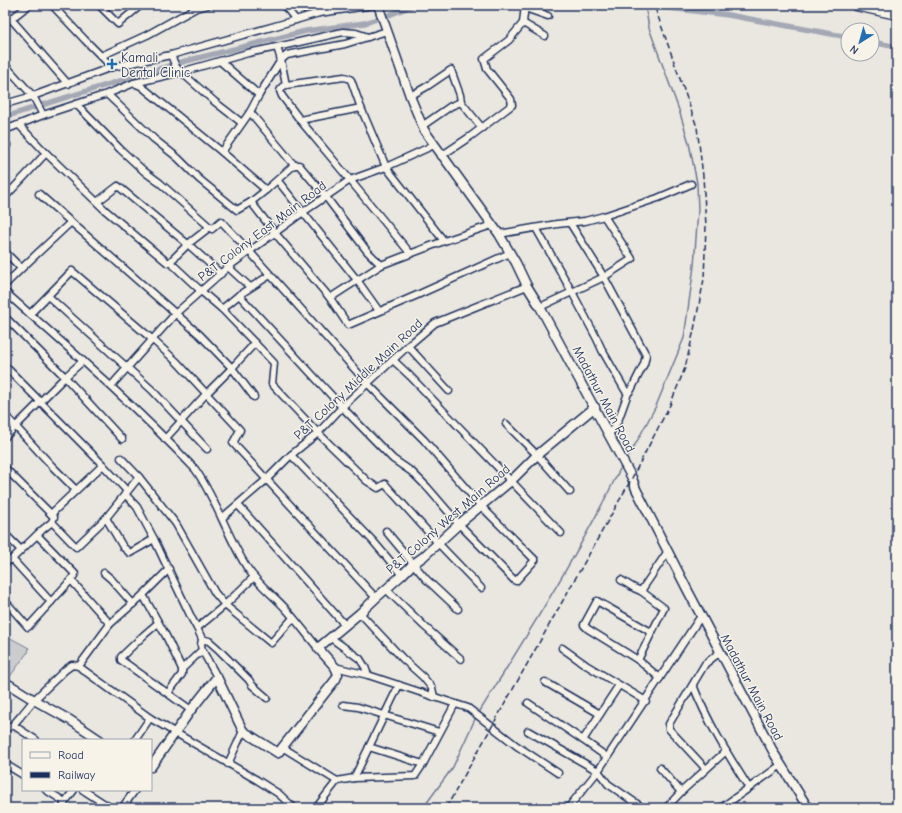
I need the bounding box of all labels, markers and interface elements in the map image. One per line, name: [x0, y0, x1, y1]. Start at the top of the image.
north arrow: [840, 22, 880, 62]
text: N: [848, 42, 861, 57]
place label: Kamali Dental Clinic: [121, 50, 190, 80]
marker: Kamali Dental Clinic: [106, 58, 118, 70]
street label: P&T Colony East Main Road: [195, 178, 329, 284]
street label: P&T Colony Middle Main Road: [291, 315, 425, 443]
street label: Madathur Main Road: [570, 343, 638, 455]
street label: P&T Colony West Main Road: [383, 461, 513, 577]
street label: Madathur Main Road: [718, 631, 786, 743]
legend: [22, 739, 152, 791]
text: Road: [58, 748, 84, 762]
text: Railway: [58, 768, 96, 782]

